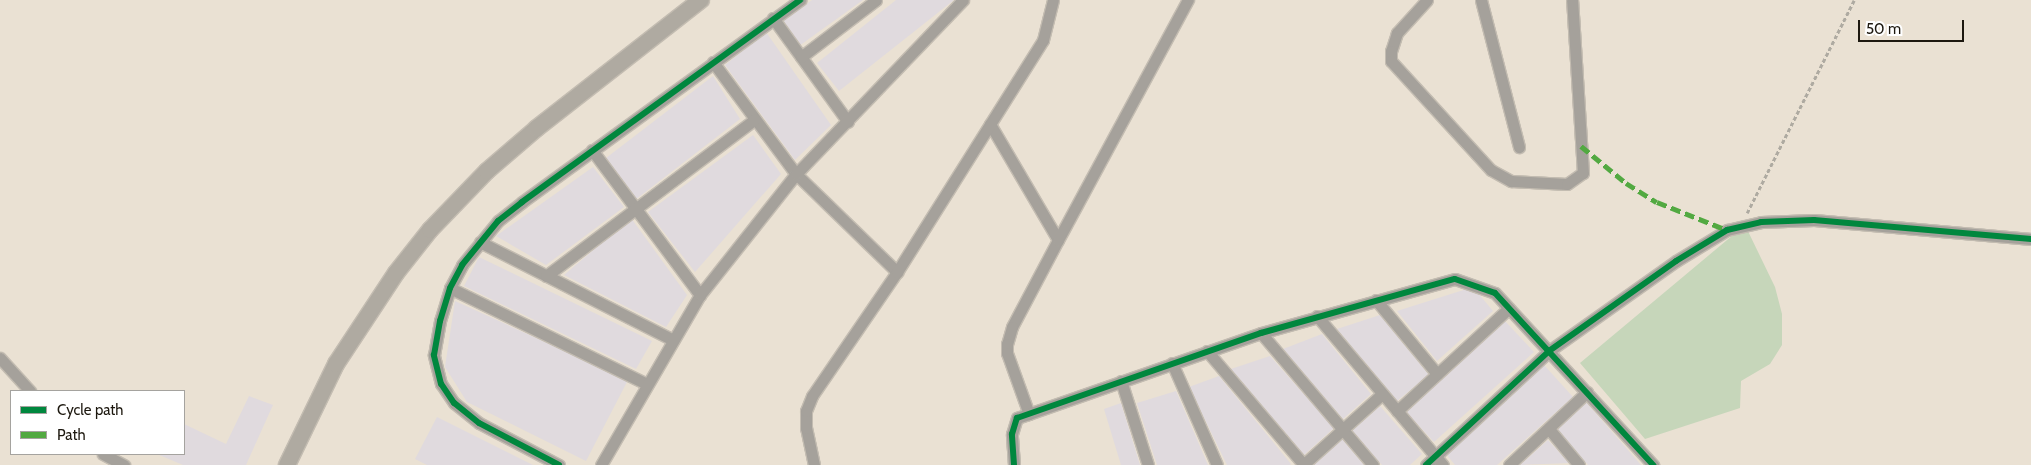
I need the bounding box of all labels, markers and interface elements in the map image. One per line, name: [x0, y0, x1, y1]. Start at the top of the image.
scale bar: [1861, 10, 1967, 42]
text: 50 m: [1866, 20, 1901, 38]
legend: [10, 390, 185, 455]
text: Cycle path: [57, 401, 123, 419]
text: Path: [57, 426, 86, 444]

